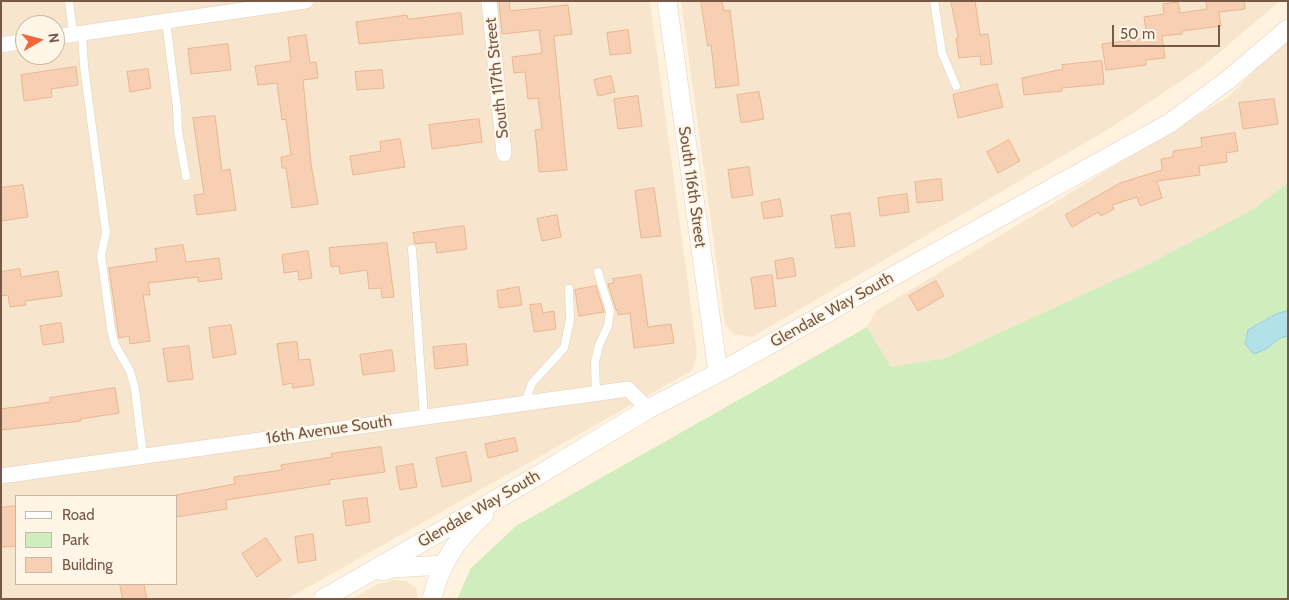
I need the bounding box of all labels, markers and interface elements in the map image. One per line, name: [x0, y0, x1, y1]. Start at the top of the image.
north arrow: [15, 15, 65, 65]
scale bar: [1114, 15, 1222, 47]
street label: South 117th Street: [481, 17, 513, 139]
text: 50 m: [1120, 25, 1155, 43]
text: N: [44, 32, 63, 44]
street label: South 116th Street: [674, 125, 710, 249]
street label: Glendale Way South: [767, 268, 897, 352]
street label: 16th Avenue South: [265, 412, 393, 448]
street label: Glendale Way South: [415, 466, 543, 552]
legend: [15, 495, 178, 585]
text: Road: [62, 506, 95, 524]
text: Park: [62, 531, 89, 549]
text: Building: [62, 556, 113, 574]

